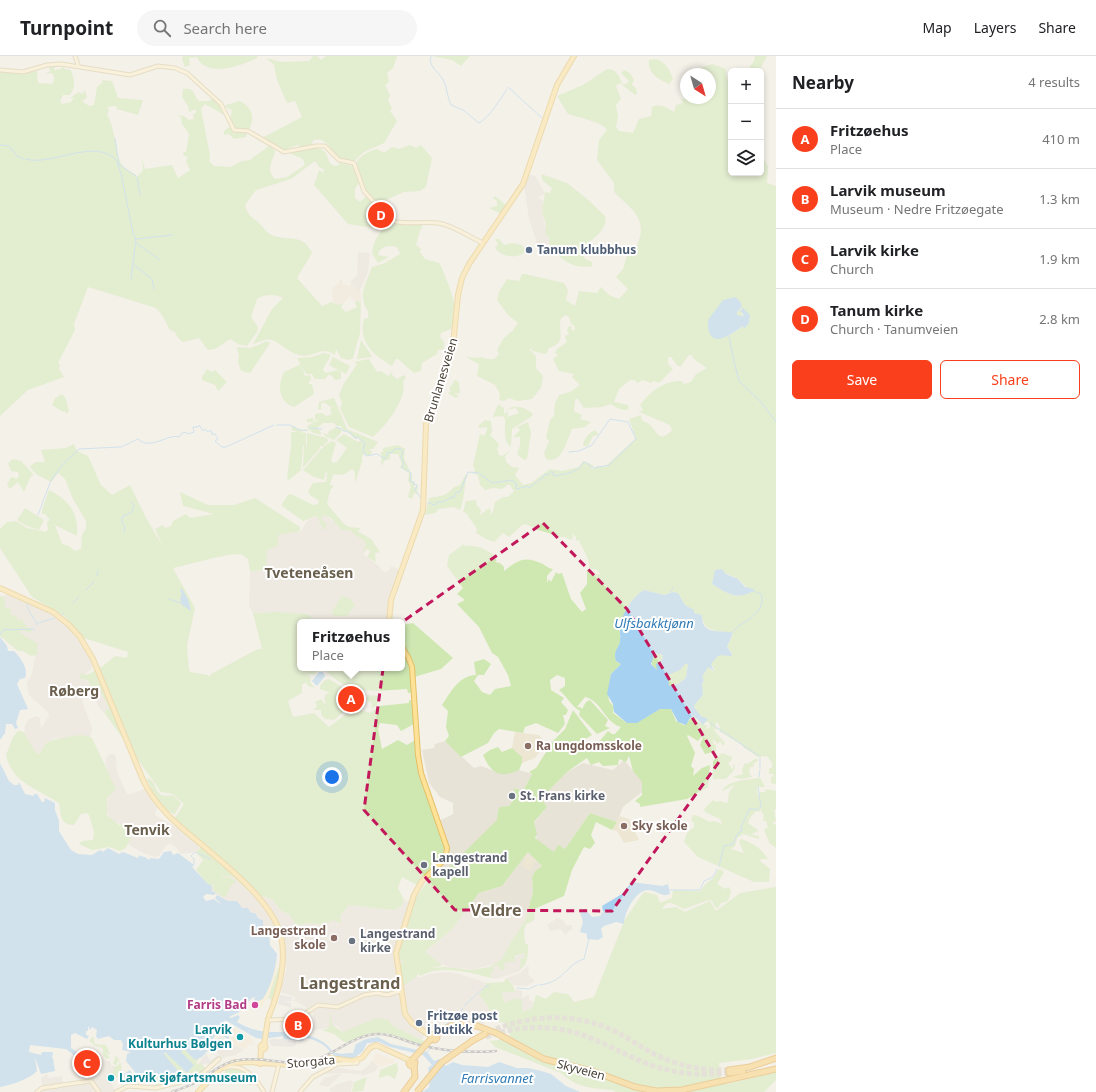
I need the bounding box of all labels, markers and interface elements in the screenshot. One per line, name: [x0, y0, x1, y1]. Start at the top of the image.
search box: [137, 10, 417, 46]
text: Turnpoint: [20, 15, 113, 41]
icon: search: [151, 17, 173, 39]
text: Search here: [183, 18, 267, 38]
text: Map: [923, 18, 952, 37]
text: Layers: [974, 18, 1016, 37]
text: Share: [1038, 18, 1076, 37]
north arrow: [680, 68, 716, 104]
map controls: [728, 68, 764, 176]
button: +: [728, 68, 764, 104]
text: Nearby: [792, 71, 854, 94]
text: 4 results: [1028, 73, 1080, 91]
button: −: [728, 104, 764, 140]
text: Fritzøehus: [830, 120, 909, 140]
text: A: [801, 130, 810, 148]
text: 410 m: [1042, 130, 1080, 148]
button: layers: [728, 140, 764, 176]
text: Place: [830, 140, 862, 158]
text: Larvik museum: [830, 180, 946, 200]
text: B: [801, 190, 809, 208]
text: 1.3 km: [1039, 190, 1080, 208]
pin: D: [368, 200, 394, 230]
text: Museum · Nedre Fritzøegate: [830, 200, 1004, 218]
text: Larvik kirke: [830, 240, 919, 260]
place label: Tanum klubbhus: [537, 241, 636, 258]
marker: Tanum klubbhus: [524, 245, 534, 255]
text: C: [801, 250, 809, 268]
text: 1.9 km: [1039, 250, 1080, 268]
text: Church: [830, 260, 874, 278]
text: Tanum kirke: [830, 300, 923, 320]
text: D: [800, 310, 810, 328]
text: 2.8 km: [1039, 310, 1080, 328]
text: Church · Tanumveien: [830, 320, 958, 338]
street label: Brunlanesveien: [420, 336, 461, 424]
button: Save: [792, 360, 932, 399]
button: Share: [940, 360, 1080, 399]
district label: Tveteneåsen: [265, 563, 353, 582]
water label: Ulfsbakktjønn: [614, 614, 694, 632]
popup: [297, 619, 405, 671]
text: Fritzøehus: [312, 626, 390, 646]
text: Place: [312, 646, 344, 664]
district label: Røberg: [49, 681, 99, 700]
pin: A: [338, 684, 364, 714]
place label: Ra ungdomsskole: [536, 737, 642, 754]
marker: Ra ungdomsskole: [523, 741, 533, 751]
your location: [322, 767, 342, 787]
place label: St. Frans kirke: [520, 787, 605, 804]
marker: St. Frans kirke: [507, 791, 517, 801]
place label: Sky skole: [632, 817, 688, 834]
district label: Tenvik: [124, 820, 170, 839]
marker: Sky skole: [619, 821, 629, 831]
place label: Langestrand kapell: [432, 849, 507, 880]
marker: Langestrand kapell: [419, 860, 429, 870]
district label: Veldre: [471, 899, 521, 921]
place label: Langestrand skole: [251, 922, 326, 953]
place label: Langestrand kirke: [360, 925, 435, 956]
marker: Langestrand skole: [329, 933, 339, 943]
marker: Langestrand kirke: [347, 936, 357, 946]
district label: Langestrand: [300, 972, 400, 994]
place label: Farris Bad: [187, 996, 247, 1013]
marker: Farris Bad: [250, 1000, 260, 1010]
place label: Fritzøe post i butikk: [427, 1007, 498, 1038]
pin: B: [285, 1010, 311, 1040]
marker: Fritzøe post i butikk: [414, 1018, 424, 1028]
place label: Larvik Kulturhus Bølgen: [128, 1021, 233, 1052]
marker: Larvik Kulturhus Bølgen: [235, 1032, 245, 1042]
pin: C: [74, 1048, 100, 1078]
street label: Storgata: [286, 1051, 336, 1072]
street label: Skyveien: [555, 1055, 607, 1084]
place label: Larvik sjøfartsmuseum: [119, 1069, 257, 1086]
water label: Farrisvannet: [461, 1069, 534, 1087]
marker: Larvik sjøfartsmuseum: [106, 1073, 116, 1083]

